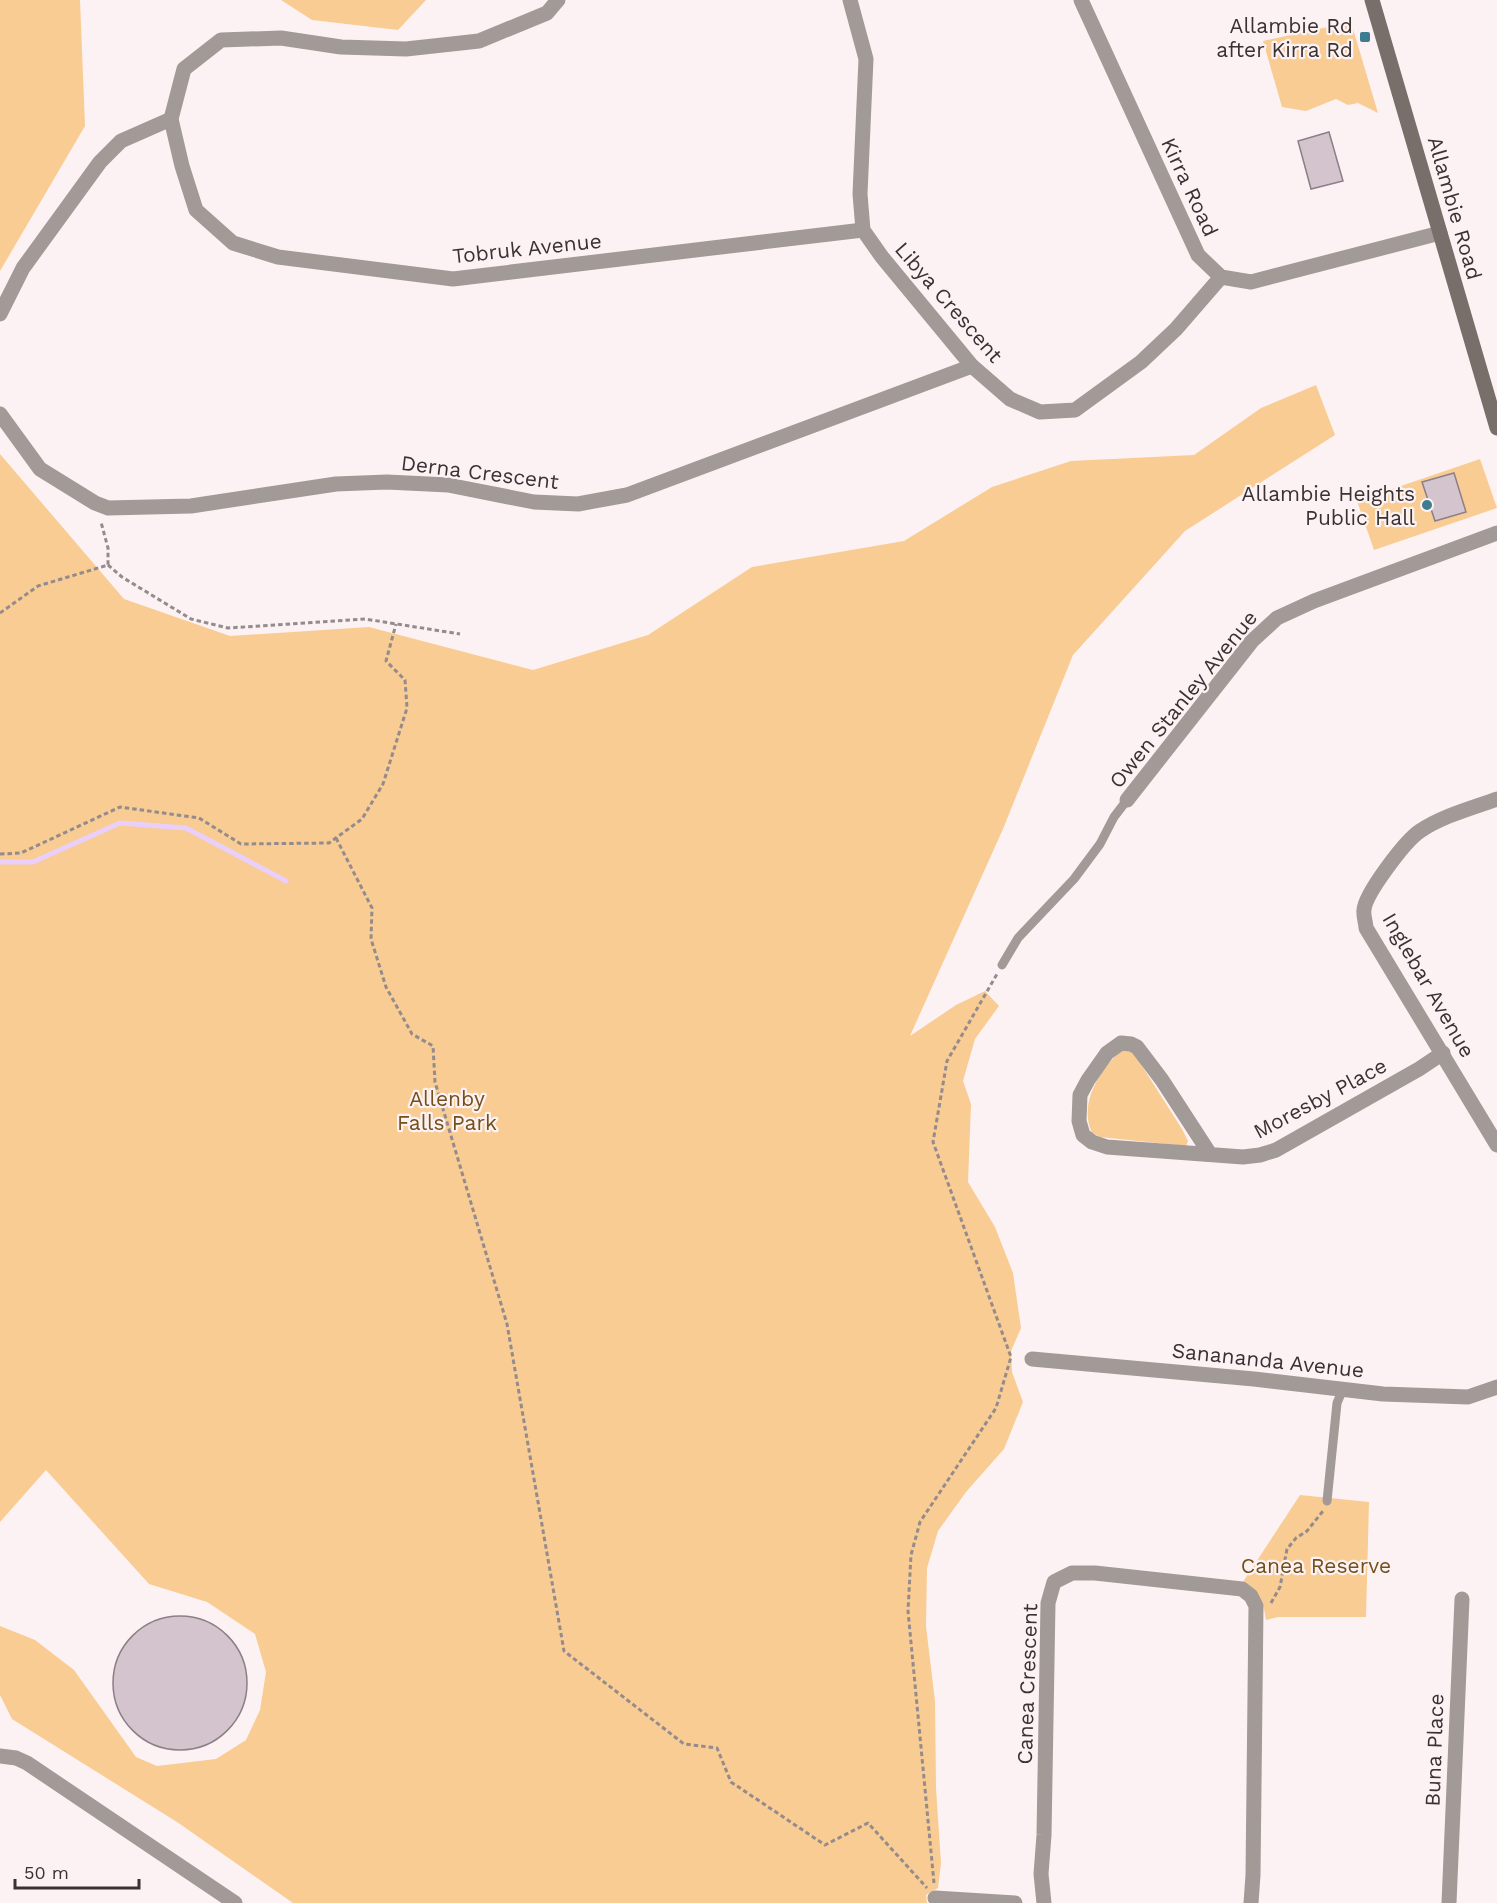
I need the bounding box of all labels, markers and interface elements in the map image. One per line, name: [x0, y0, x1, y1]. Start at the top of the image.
place label: Allambie Rd after Kirra Rd: [1216, 13, 1353, 62]
marker: Allambie Rd after Kirra Rd: [1358, 30, 1372, 44]
street label: Allambie Road: [1423, 133, 1487, 283]
street label: Kirra Road: [1156, 134, 1224, 240]
street label: Tobruk Avenue: [451, 228, 603, 268]
street label: Libya Crescent: [890, 237, 1008, 368]
street label: Derna Crescent: [400, 450, 560, 494]
place label: Allambie Heights Public Hall: [1242, 481, 1416, 530]
marker: Allambie Heights Public Hall: [1420, 498, 1434, 512]
street label: Owen Stanley Avenue: [1104, 605, 1262, 793]
street label: Inglebar Avenue: [1378, 908, 1480, 1062]
street label: Moresby Place: [1249, 1052, 1391, 1144]
park label: Allenby Falls Park: [397, 1086, 497, 1135]
street label: Sanananda Avenue: [1171, 1337, 1365, 1383]
park label: Canea Reserve: [1241, 1553, 1391, 1578]
street label: Canea Crescent: [1012, 1603, 1042, 1765]
street label: Buna Place: [1420, 1693, 1448, 1807]
scale bar: [15, 1852, 140, 1890]
text: 50 m: [24, 1862, 69, 1883]

